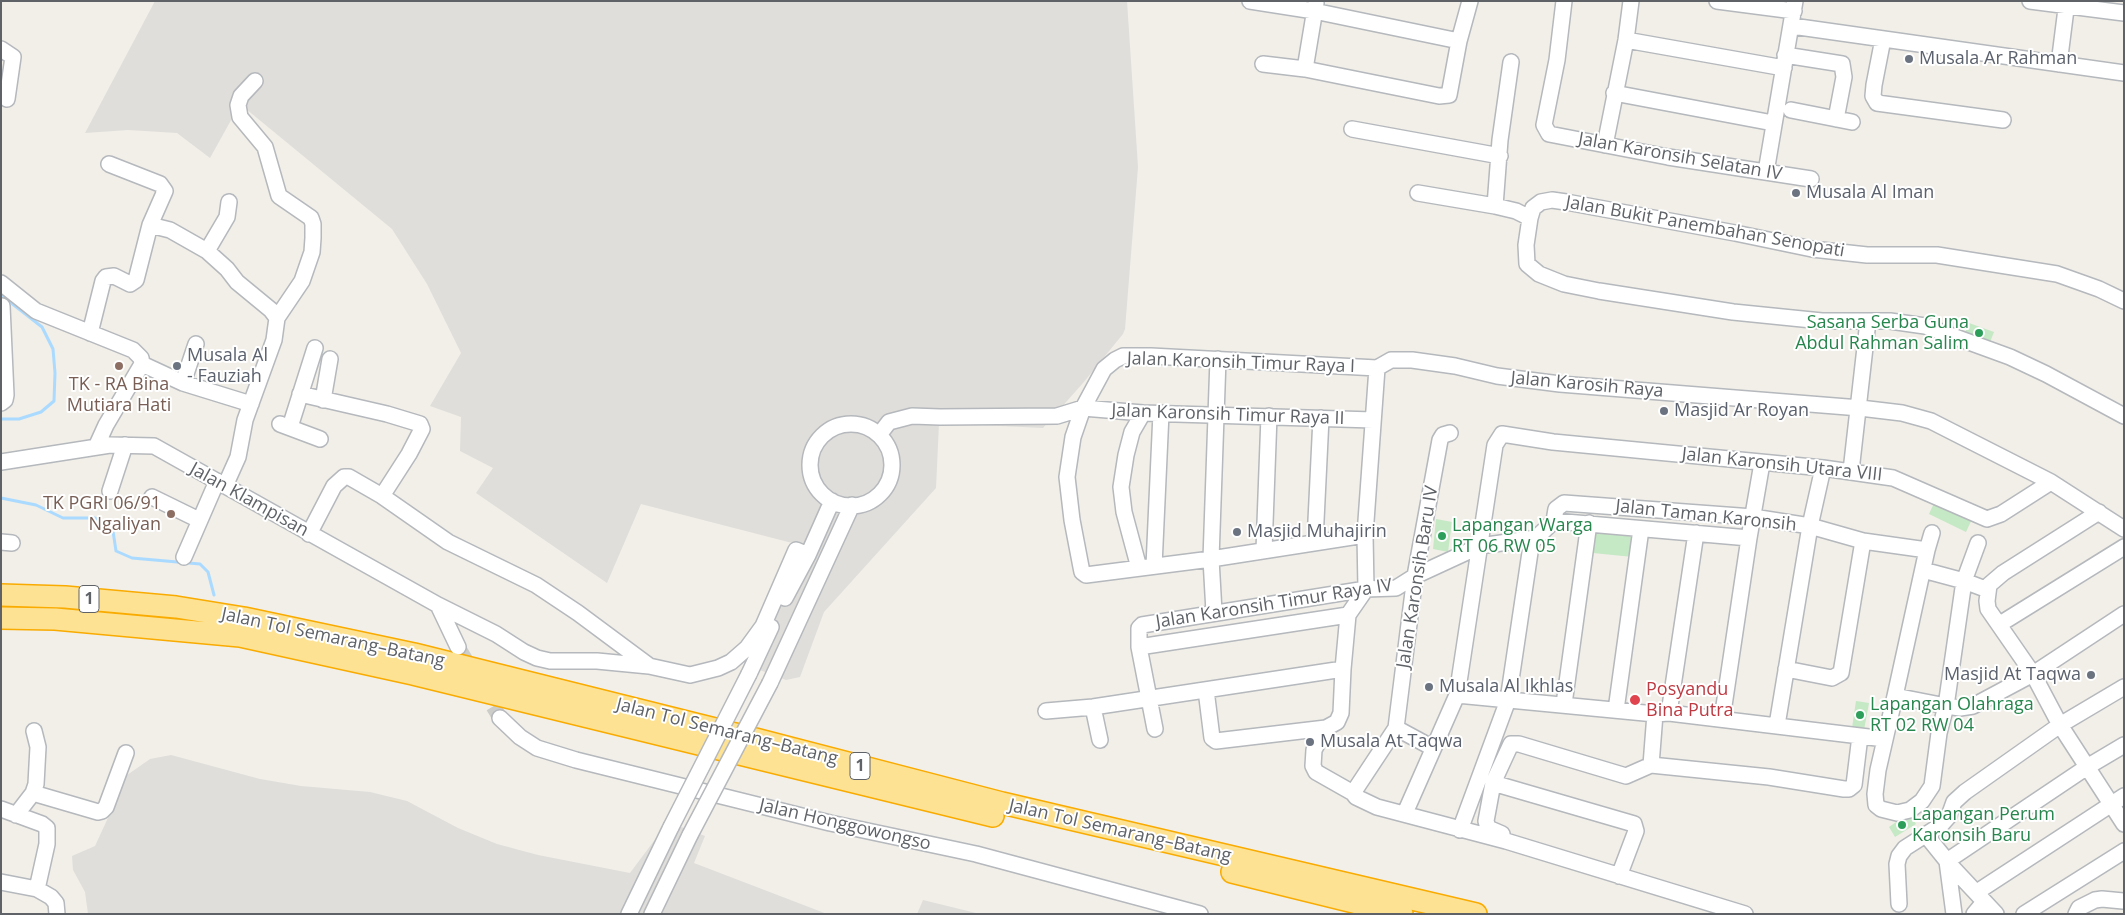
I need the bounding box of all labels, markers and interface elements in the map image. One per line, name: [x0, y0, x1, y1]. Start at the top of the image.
place label: Musala Ar Rahman: [1919, 48, 2077, 70]
marker: Musala Ar Rahman: [1903, 53, 1915, 65]
street label: Jalan Karonsih Selatan IV: [1576, 128, 1784, 186]
place label: Musala Al Iman: [1806, 182, 1934, 204]
marker: Musala Al Iman: [1790, 187, 1802, 199]
street label: Jalan Bukit Panembahan Senopati: [1564, 192, 1846, 262]
place label: Sasana Serba Guna Abdul Rahman Salim: [1795, 312, 1969, 354]
marker: Sasana Serba Guna Abdul Rahman Salim: [1973, 327, 1985, 339]
place label: Musala Al - Fauziah: [187, 345, 268, 388]
street label: Jalan Karonsih Timur Raya I: [1127, 348, 1355, 378]
marker: TK - RA Bina Mutiara Hati: [113, 360, 125, 372]
marker: Musala Al - Fauziah: [171, 360, 183, 372]
street label: Jalan Karosih Raya: [1510, 368, 1664, 402]
place label: TK - RA Bina Mutiara Hati: [67, 374, 171, 416]
street label: Jalan Karonsih Timur Raya II: [1111, 400, 1345, 430]
place label: Masjid Ar Royan: [1674, 400, 1809, 422]
marker: Masjid Ar Royan: [1658, 405, 1670, 417]
street label: Jalan Karonsih Utara VIII: [1681, 444, 1883, 486]
street label: Jalan Klampisan: [186, 458, 312, 542]
street label: Jalan Karonsih Baru IV: [1393, 484, 1443, 670]
place label: TK PGRI 06/91 Ngaliyan: [43, 493, 161, 536]
street label: Jalan Taman Karonsih: [1614, 496, 1798, 536]
marker: TK PGRI 06/91 Ngaliyan: [165, 508, 177, 520]
place label: Lapangan Warga RT 06 RW 05: [1452, 515, 1593, 558]
place label: Masjid Muhajirin: [1247, 521, 1387, 543]
marker: Masjid Muhajirin: [1231, 526, 1243, 538]
marker: Lapangan Warga RT 06 RW 05: [1436, 530, 1448, 542]
street label: Jalan Karonsih Timur Raya IV: [1154, 575, 1394, 633]
road number: 1: [79, 586, 99, 612]
street label: Jalan Tol Semarang–Batang: [219, 604, 447, 672]
place label: Masjid At Taqwa: [1944, 664, 2081, 686]
marker: Masjid At Taqwa: [2085, 669, 2097, 681]
place label: Musala Al Ikhlas: [1439, 676, 1573, 698]
place label: Posyandu Bina Putra: [1646, 679, 1734, 722]
marker: Musala Al Ikhlas: [1423, 681, 1435, 693]
marker: Posyandu Bina Putra: [1628, 693, 1642, 707]
street label: Jalan Tol Semarang–Batang: [614, 694, 840, 770]
place label: Lapangan Olahraga RT 02 RW 04: [1870, 694, 2034, 736]
marker: Lapangan Olahraga RT 02 RW 04: [1854, 709, 1866, 721]
place label: Musala At Taqwa: [1320, 731, 1462, 753]
marker: Musala At Taqwa: [1304, 736, 1316, 748]
road number: 1: [850, 752, 870, 779]
street label: Jalan Honggowongso: [757, 795, 933, 855]
street label: Jalan Tol Semarang–Batang: [1007, 795, 1233, 867]
place label: Lapangan Perum Karonsih Baru: [1912, 804, 2055, 846]
marker: Lapangan Perum Karonsih Baru: [1896, 819, 1908, 831]

